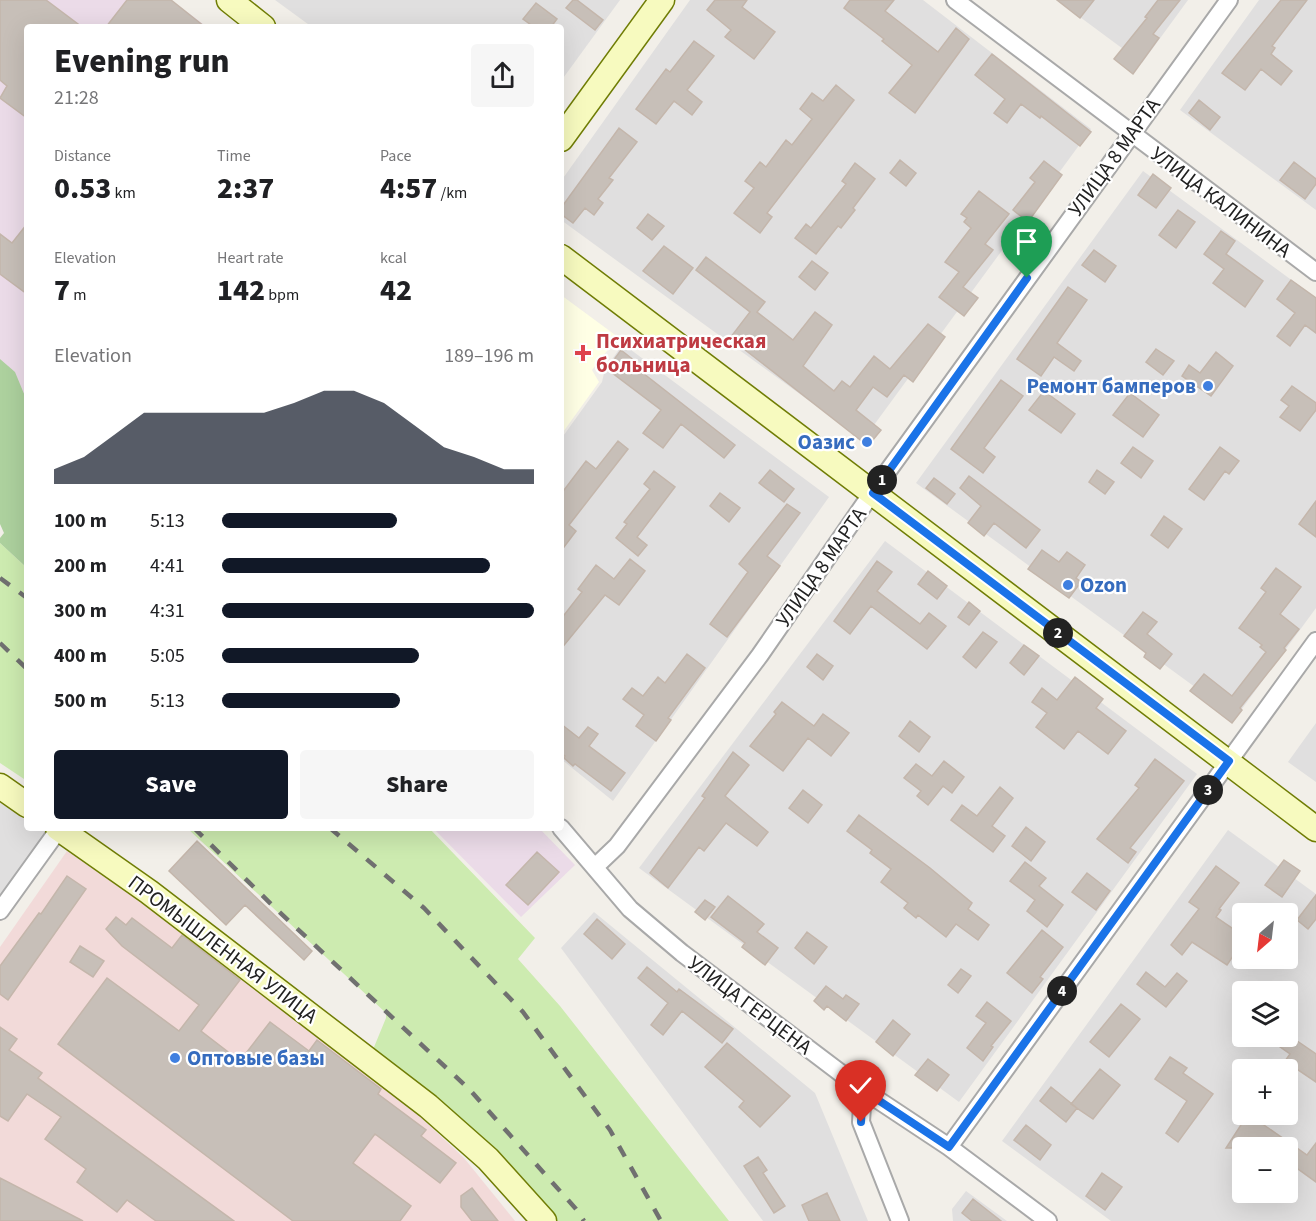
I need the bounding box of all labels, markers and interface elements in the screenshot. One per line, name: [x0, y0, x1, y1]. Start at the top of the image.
text: Evening run: [54, 38, 230, 85]
button: share: [471, 44, 534, 107]
text: 21:28: [54, 84, 99, 112]
street label: УЛИЦА 8 МАРТА: [1061, 91, 1168, 223]
street label: УЛИЦА КАЛИНИНА: [1144, 139, 1298, 265]
text: Distance: [54, 145, 111, 167]
text: Time: [217, 145, 251, 167]
text: Pace: [380, 145, 411, 167]
text: 0.53: [54, 167, 111, 210]
text: 2:37: [217, 167, 274, 210]
text: 4:57: [380, 167, 437, 210]
text: km: [111, 182, 136, 204]
text: /km: [437, 182, 467, 204]
pin: [1001, 216, 1052, 278]
icon: arrive: [1010, 225, 1043, 258]
text: Elevation: [54, 247, 116, 269]
text: Heart rate: [217, 247, 284, 269]
text: kcal: [380, 247, 407, 269]
text: 7: [54, 269, 70, 312]
text: 142: [217, 269, 265, 312]
text: 42: [380, 269, 412, 312]
text: m: [70, 284, 87, 306]
text: bpm: [265, 284, 299, 306]
place label: Психиатрическая больница: [596, 326, 766, 380]
text: Elevation: [54, 342, 132, 370]
text: 189–196 m: [444, 342, 534, 370]
marker: Психиатрическая больница: [574, 344, 592, 362]
place label: Ремонт бамперов: [1027, 371, 1196, 401]
marker: Ремонт бамперов: [1201, 379, 1215, 393]
place label: Оазис: [798, 427, 855, 457]
marker: Оазис: [860, 435, 874, 449]
pin: 1: [867, 465, 897, 495]
text: 1: [878, 469, 886, 491]
street label: УЛИЦА 8 МАРТА: [769, 501, 874, 633]
text: 100 m: [54, 507, 107, 535]
text: 5:13: [150, 507, 185, 535]
text: 200 m: [54, 552, 107, 580]
text: 4:41: [150, 552, 185, 580]
place label: Ozon: [1080, 570, 1127, 600]
marker: Ozon: [1061, 578, 1075, 592]
text: 300 m: [54, 597, 107, 625]
text: 4:31: [150, 597, 185, 625]
pin: 2: [1043, 618, 1073, 648]
text: 2: [1054, 622, 1062, 644]
text: 400 m: [54, 642, 107, 670]
text: 5:05: [150, 642, 185, 670]
text: 500 m: [54, 687, 107, 715]
text: 5:13: [150, 687, 185, 715]
button: Save: [54, 750, 288, 819]
button: Share: [300, 750, 534, 819]
pin: 3: [1193, 775, 1223, 805]
text: 3: [1204, 779, 1212, 801]
street label: ПРОМЫШЛЕННАЯ УЛИЦА: [122, 868, 325, 1031]
north arrow: [1232, 903, 1298, 969]
map controls: [1232, 903, 1298, 1203]
street label: УЛИЦА ГЕРЦЕНА: [682, 948, 819, 1062]
pin: 4: [1047, 976, 1077, 1006]
text: 4: [1058, 980, 1066, 1002]
button: layers: [1232, 981, 1298, 1047]
place label: Оптовые базы: [187, 1043, 325, 1073]
marker: Оптовые базы: [168, 1051, 182, 1065]
button: +: [1232, 1059, 1298, 1125]
pin: [835, 1060, 886, 1122]
icon: check: [844, 1069, 877, 1102]
button: −: [1232, 1137, 1298, 1203]

